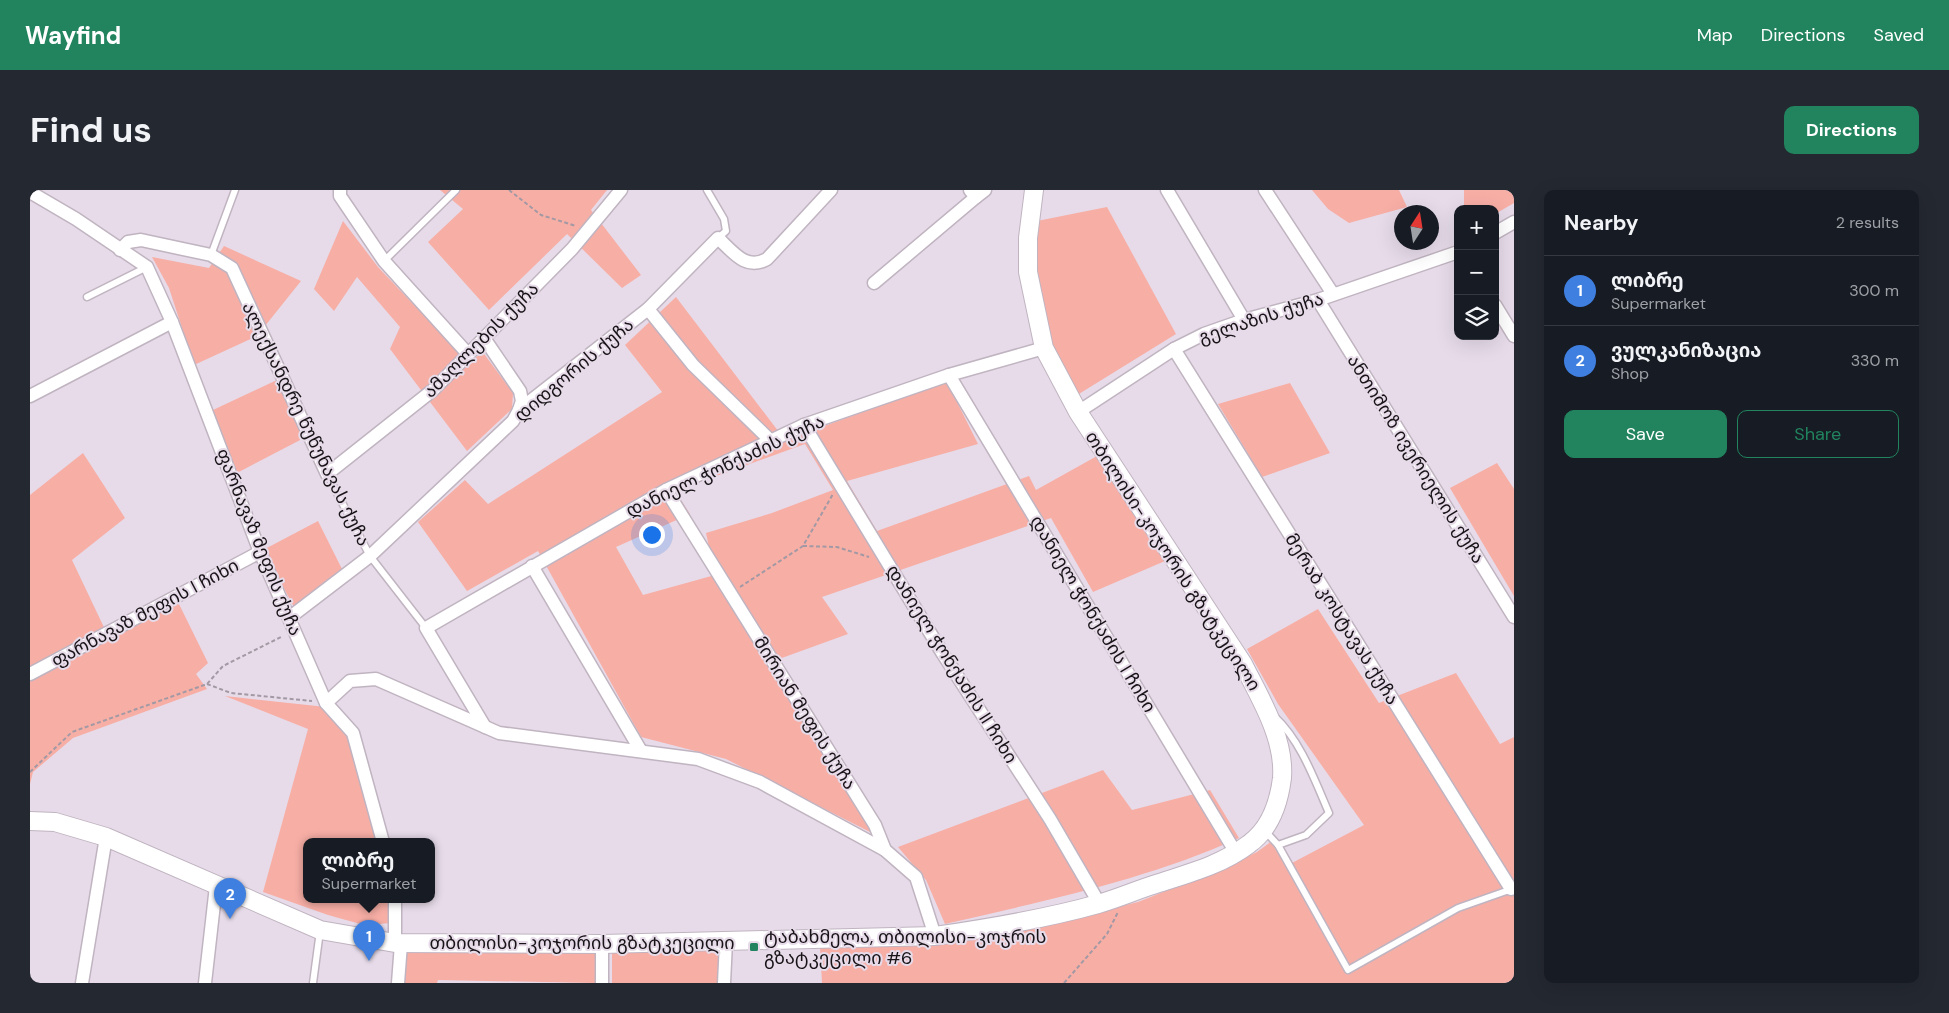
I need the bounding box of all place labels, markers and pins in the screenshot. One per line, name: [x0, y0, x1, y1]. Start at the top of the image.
pin: 2: [214, 878, 246, 919]
pin: 1: [353, 920, 385, 961]
place label: ტაბახმელა, თბილისი-კოჯრის გზატკეცილი #6: [764, 925, 1046, 970]
marker: ტაბახმელა, თბილისი-კოჯრის გზატკეცილი #6: [748, 941, 760, 953]

